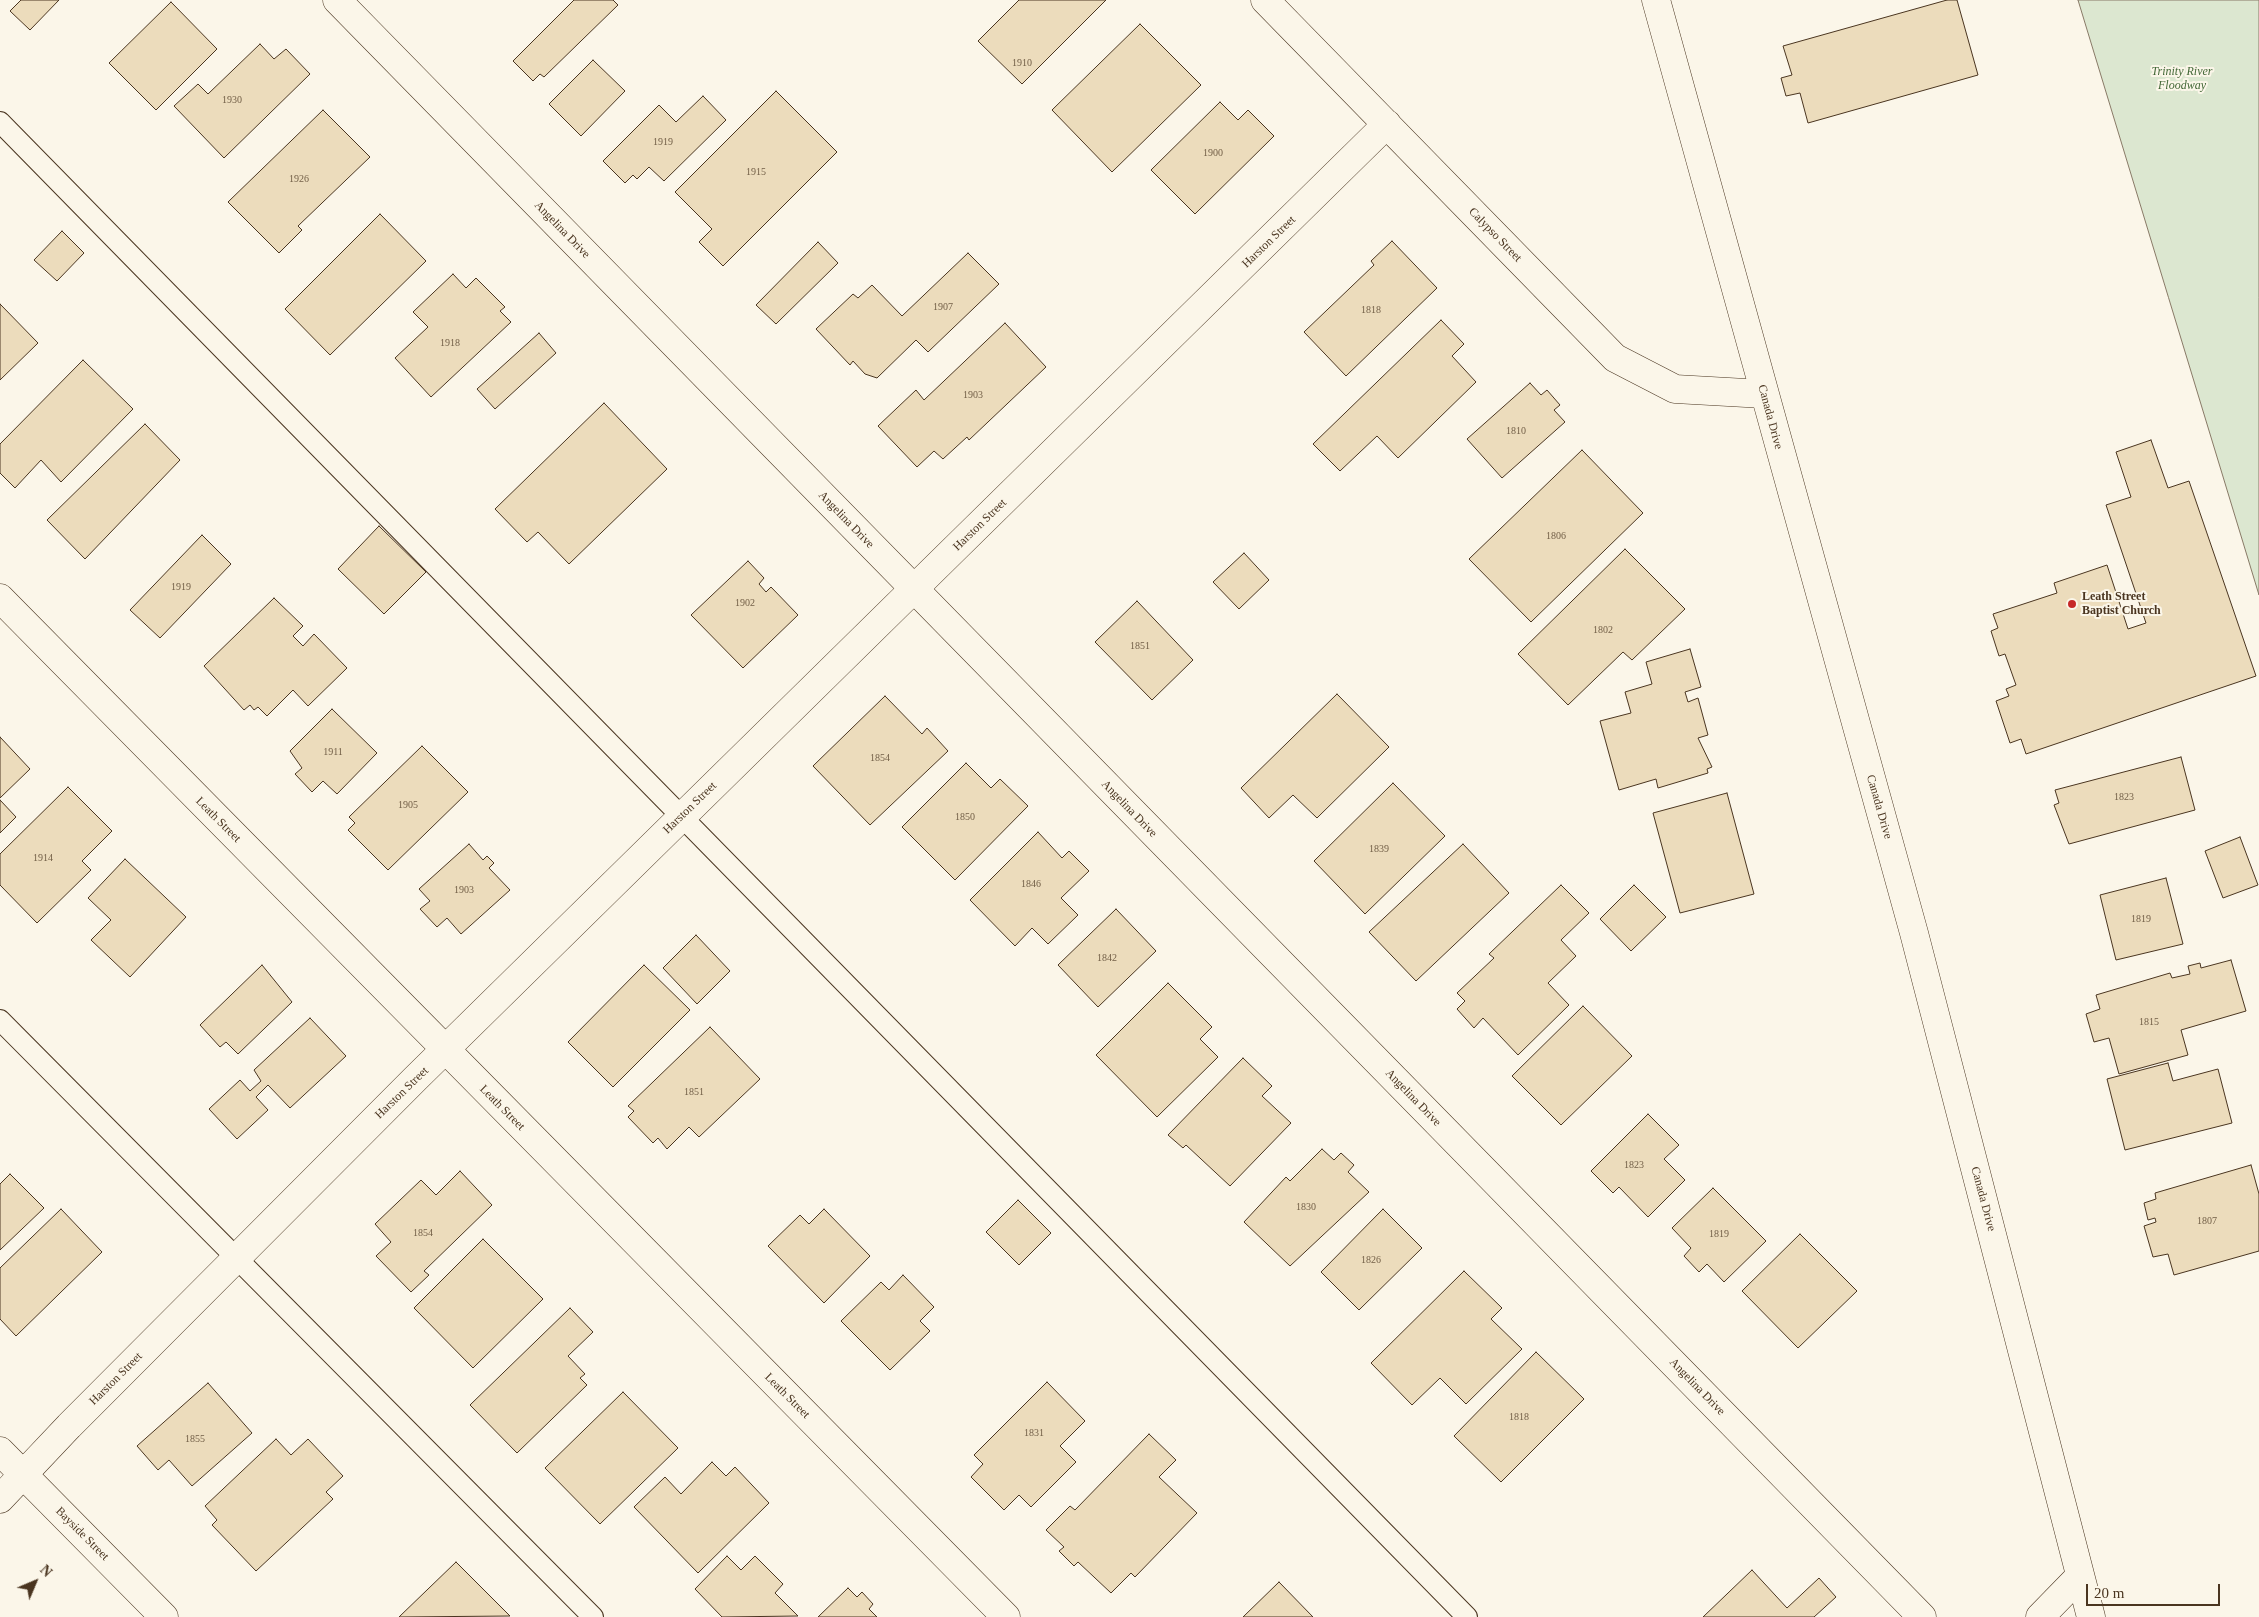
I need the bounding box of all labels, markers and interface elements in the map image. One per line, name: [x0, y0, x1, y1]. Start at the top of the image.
house number: 1910: [1012, 57, 1032, 69]
park label: Trinity River Floodway: [2152, 65, 2212, 93]
house number: 1930: [222, 94, 242, 106]
house number: 1919: [653, 136, 673, 148]
house number: 1900: [1203, 147, 1223, 159]
house number: 1915: [746, 166, 766, 178]
house number: 1926: [289, 173, 309, 185]
street label: Angelina Drive: [531, 198, 593, 262]
street label: Calypso Street: [1465, 205, 1525, 265]
street label: Harston Street: [1239, 213, 1299, 271]
house number: 1907: [933, 301, 953, 313]
house number: 1818: [1361, 304, 1381, 316]
house number: 1918: [440, 337, 460, 349]
street label: Canada Drive: [1754, 383, 1786, 451]
house number: 1903: [963, 389, 983, 401]
house number: 1810: [1506, 425, 1526, 437]
street label: Angelina Drive: [815, 488, 877, 552]
street label: Harston Street: [950, 496, 1010, 554]
house number: 1806: [1546, 530, 1566, 542]
house number: 1919: [171, 581, 191, 593]
place label: Leath Street Baptist Church: [2082, 590, 2161, 618]
house number: 1902: [735, 597, 755, 609]
marker: Leath Street Baptist Church: [2066, 598, 2078, 610]
house number: 1802: [1593, 624, 1613, 636]
house number: 1851: [1130, 640, 1150, 652]
house number: 1911: [323, 746, 343, 758]
house number: 1854: [870, 752, 890, 764]
street label: Canada Drive: [1863, 773, 1895, 841]
street label: Angelina Drive: [1098, 777, 1160, 841]
street label: Harston Street: [660, 779, 720, 837]
house number: 1823: [2114, 791, 2134, 803]
street label: Leath Street: [192, 794, 244, 846]
house number: 1905: [398, 799, 418, 811]
house number: 1850: [955, 811, 975, 823]
house number: 1839: [1369, 843, 1389, 855]
house number: 1914: [33, 852, 53, 864]
house number: 1846: [1021, 878, 1041, 890]
house number: 1903: [454, 884, 474, 896]
house number: 1819: [2131, 913, 2151, 925]
house number: 1842: [1097, 952, 1117, 964]
house number: 1815: [2139, 1016, 2159, 1028]
street label: Harston Street: [372, 1064, 432, 1122]
street label: Angelina Drive: [1382, 1066, 1444, 1130]
street label: Leath Street: [476, 1082, 528, 1134]
house number: 1851: [684, 1086, 704, 1098]
house number: 1823: [1624, 1159, 1644, 1171]
street label: Canada Drive: [1967, 1165, 1999, 1233]
house number: 1830: [1296, 1201, 1316, 1213]
house number: 1807: [2197, 1215, 2217, 1227]
house number: 1854: [413, 1227, 433, 1239]
house number: 1819: [1709, 1228, 1729, 1240]
house number: 1826: [1361, 1254, 1381, 1266]
street label: Harston Street: [87, 1350, 145, 1408]
street label: Angelina Drive: [1666, 1355, 1728, 1419]
street label: Leath Street: [761, 1370, 813, 1422]
house number: 1818: [1509, 1411, 1529, 1423]
house number: 1831: [1024, 1427, 1044, 1439]
house number: 1855: [185, 1433, 205, 1445]
street label: Bayside Street: [52, 1504, 112, 1564]
north arrow: [10, 1557, 60, 1607]
text: N: [37, 1562, 55, 1580]
scale bar: [2089, 1574, 2223, 1606]
text: 20 m: [2094, 1585, 2124, 1601]

